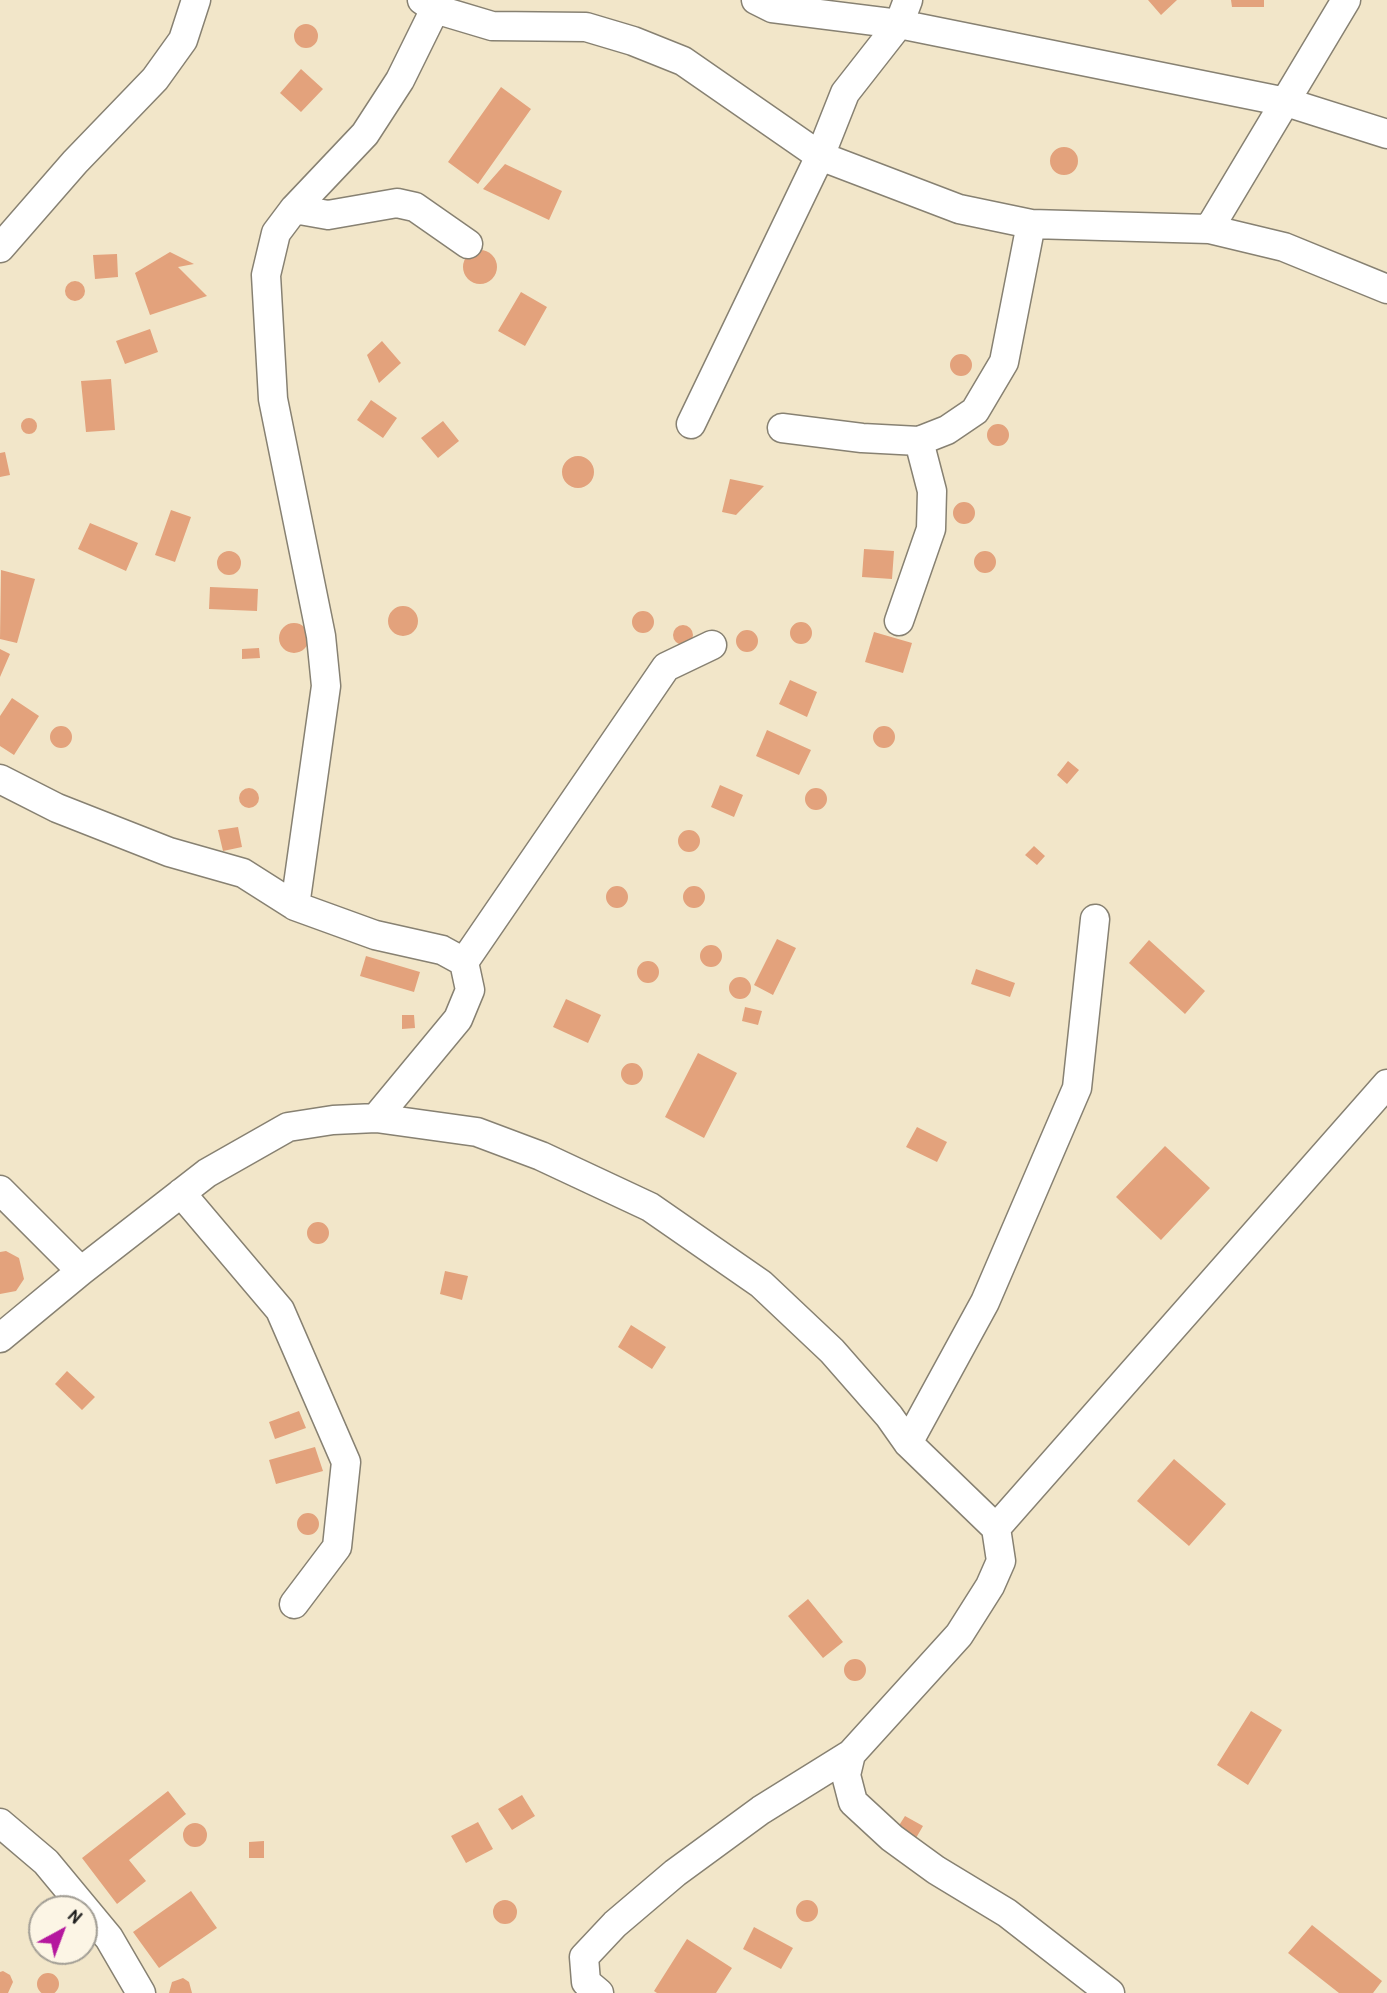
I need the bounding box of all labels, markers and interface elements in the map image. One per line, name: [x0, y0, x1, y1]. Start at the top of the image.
north arrow: [28, 1895, 98, 1965]
text: N: [63, 1903, 88, 1929]

